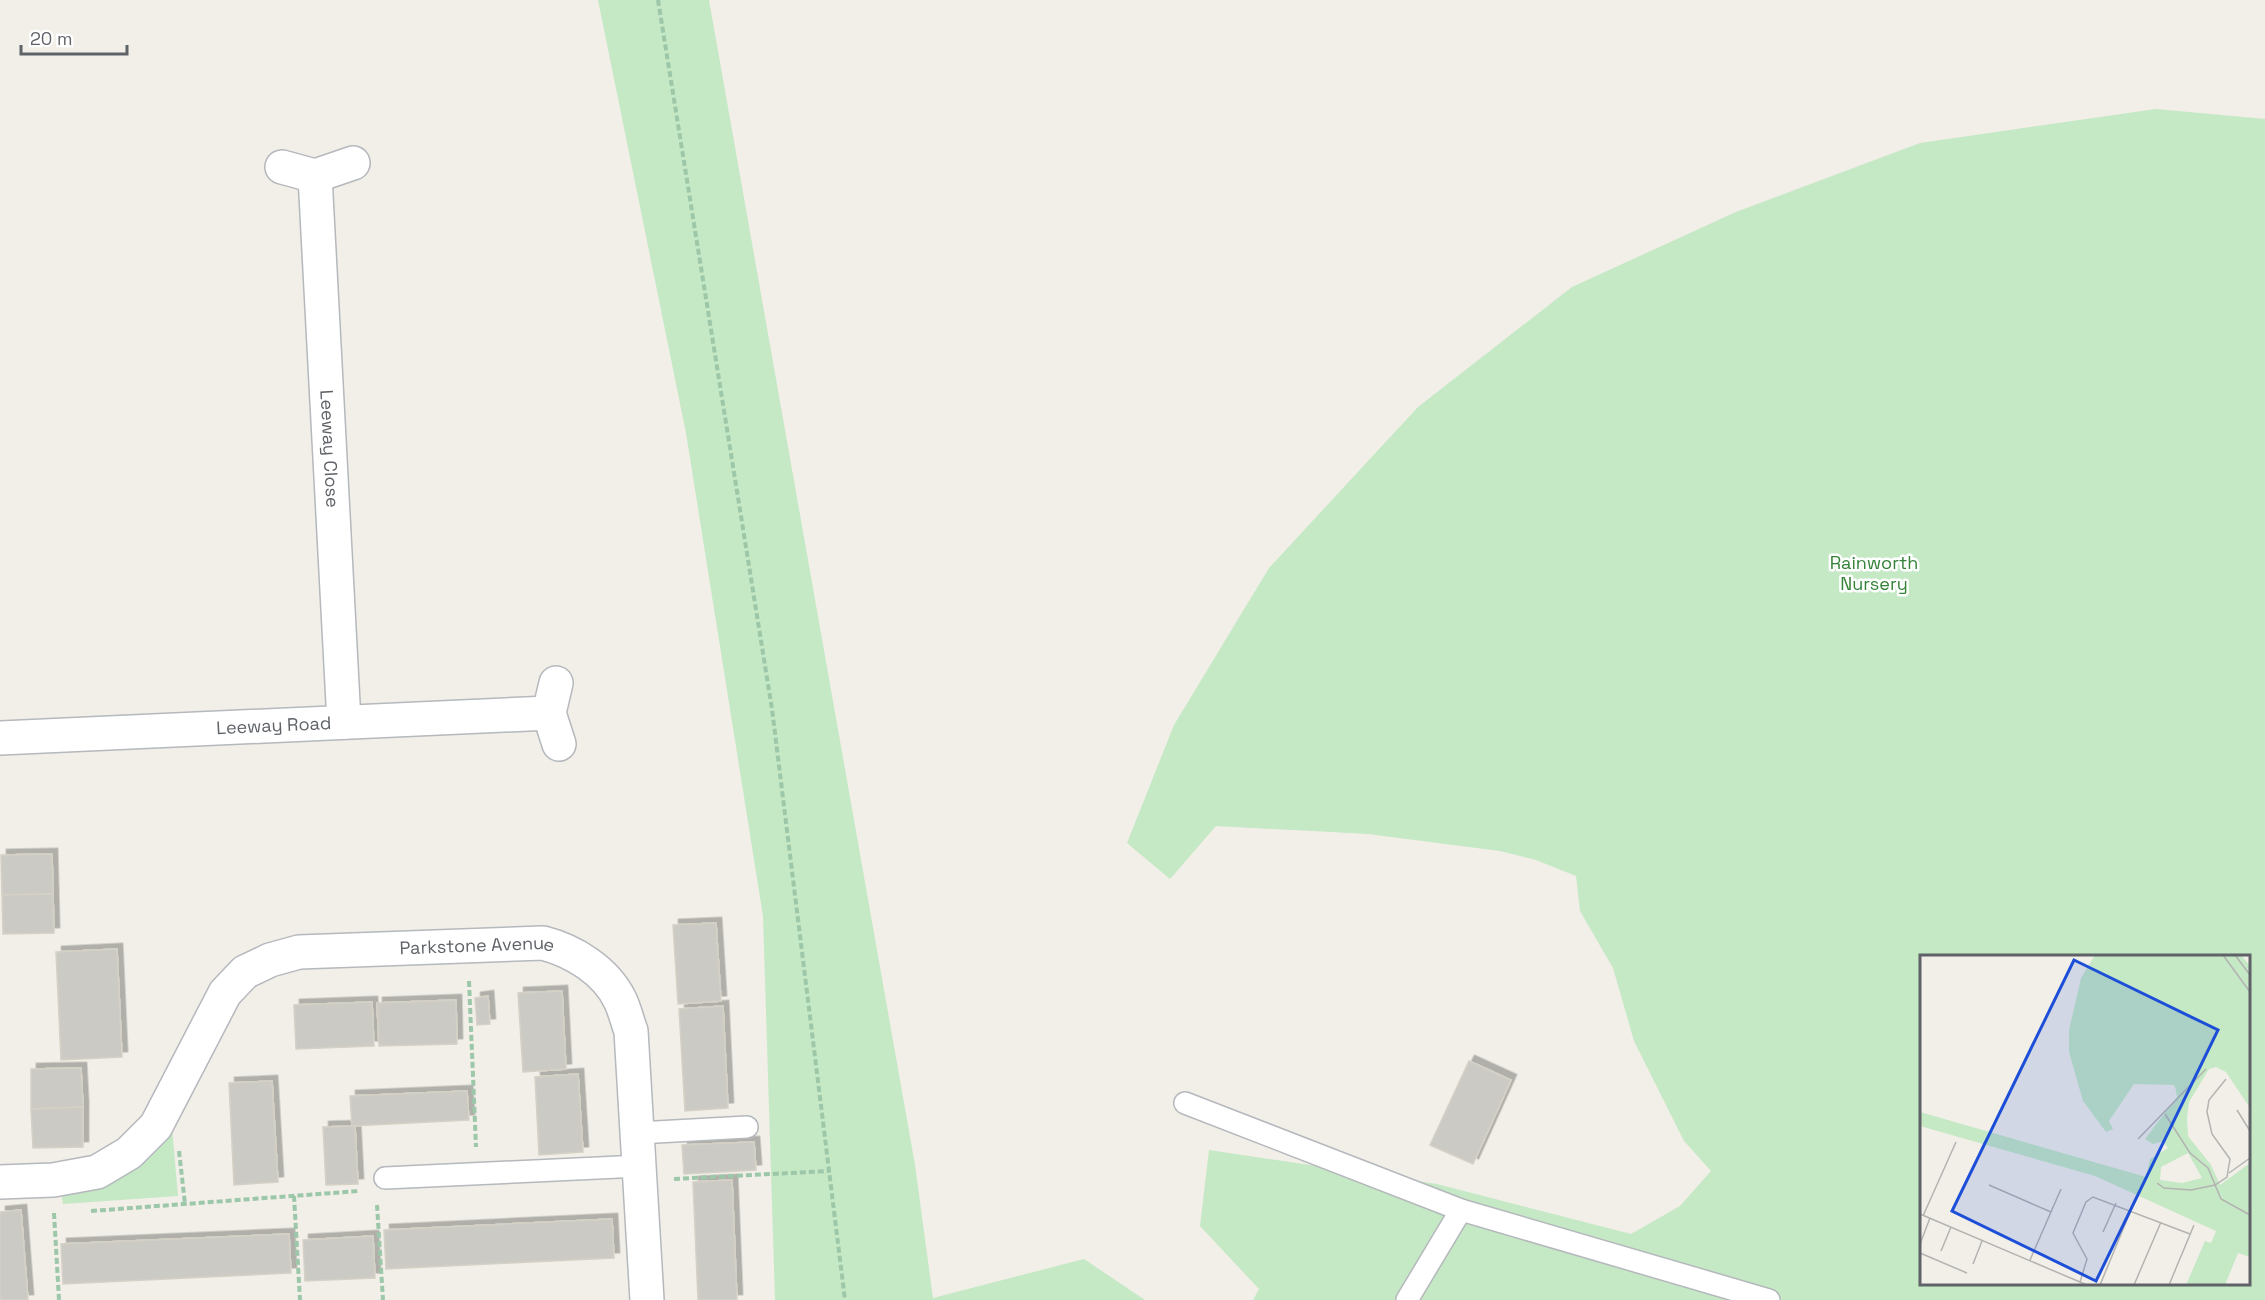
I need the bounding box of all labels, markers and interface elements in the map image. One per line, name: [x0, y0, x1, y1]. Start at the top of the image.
scale bar: [21, 18, 128, 56]
text: 20 m: [30, 27, 73, 50]
street label: Leeway Close: [315, 389, 345, 508]
park label: Rainworth Nursery: [1830, 551, 1918, 595]
street label: Leeway Road: [216, 711, 332, 739]
street label: Parkstone Avenue: [399, 931, 558, 959]
inset map: [1920, 955, 2250, 1285]

